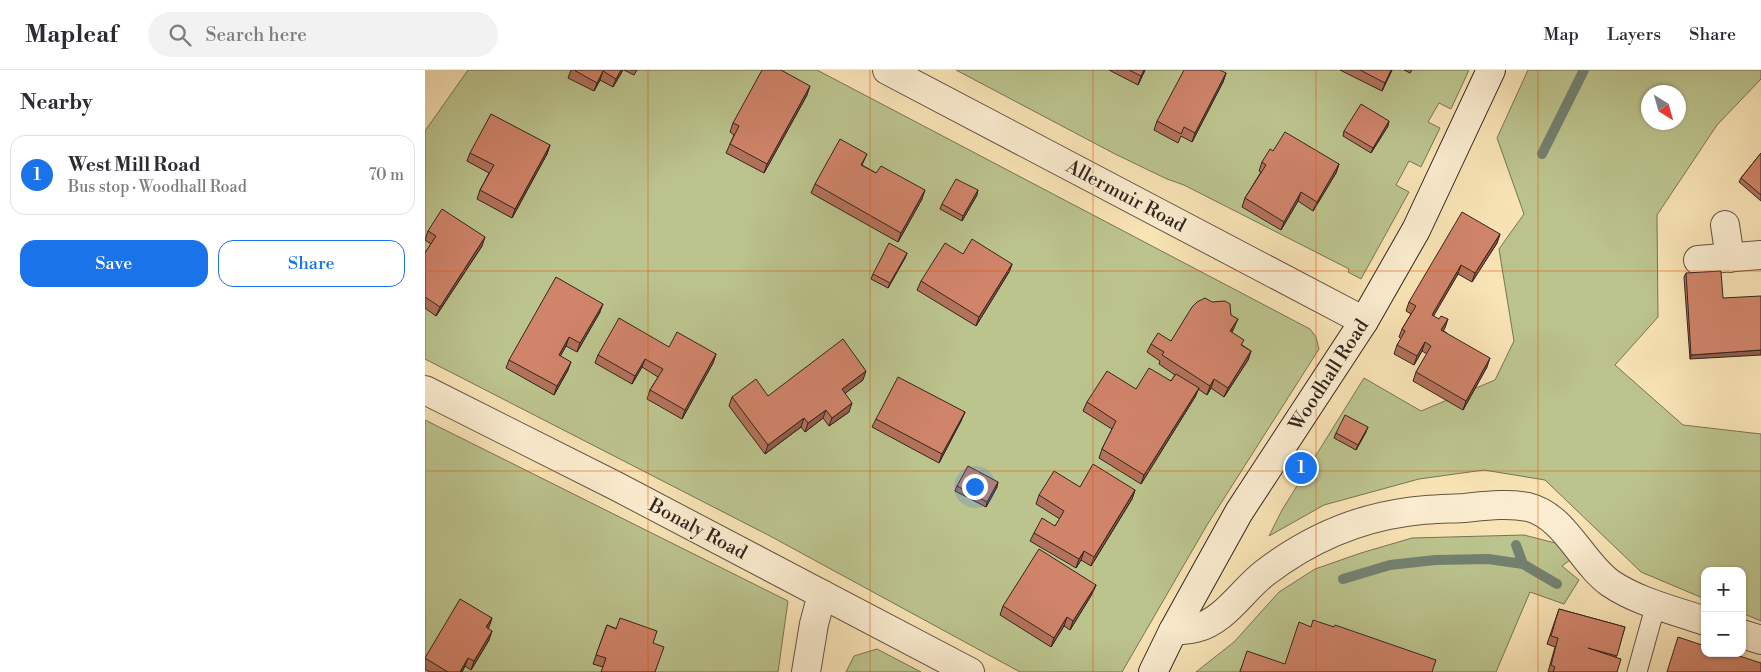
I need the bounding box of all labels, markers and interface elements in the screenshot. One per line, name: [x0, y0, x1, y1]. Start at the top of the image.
search box: [148, 12, 498, 57]
text: Mapleaf: [25, 20, 118, 50]
icon: search: [166, 21, 194, 49]
text: Search here: [206, 23, 307, 47]
text: Map: [1544, 23, 1579, 46]
text: Layers: [1607, 23, 1661, 46]
text: Share: [1689, 23, 1736, 46]
north arrow: [1641, 85, 1686, 130]
text: Nearby: [20, 90, 93, 116]
text: West Mill Road: [68, 153, 201, 177]
street label: Allermuir Road: [1061, 154, 1190, 238]
text: 1: [33, 165, 41, 185]
text: 70 m: [368, 165, 404, 185]
text: Bus stop · Woodhall Road: [68, 177, 247, 197]
button: Save: [20, 240, 208, 287]
button: Share: [218, 240, 405, 287]
street label: Woodhall Road: [1283, 315, 1374, 436]
pin: 1: [1285, 449, 1317, 487]
your location: [962, 474, 988, 500]
street label: Bonaly Road: [644, 493, 751, 565]
map controls: [1701, 567, 1746, 657]
button: +: [1701, 567, 1746, 612]
button: −: [1701, 612, 1746, 657]

